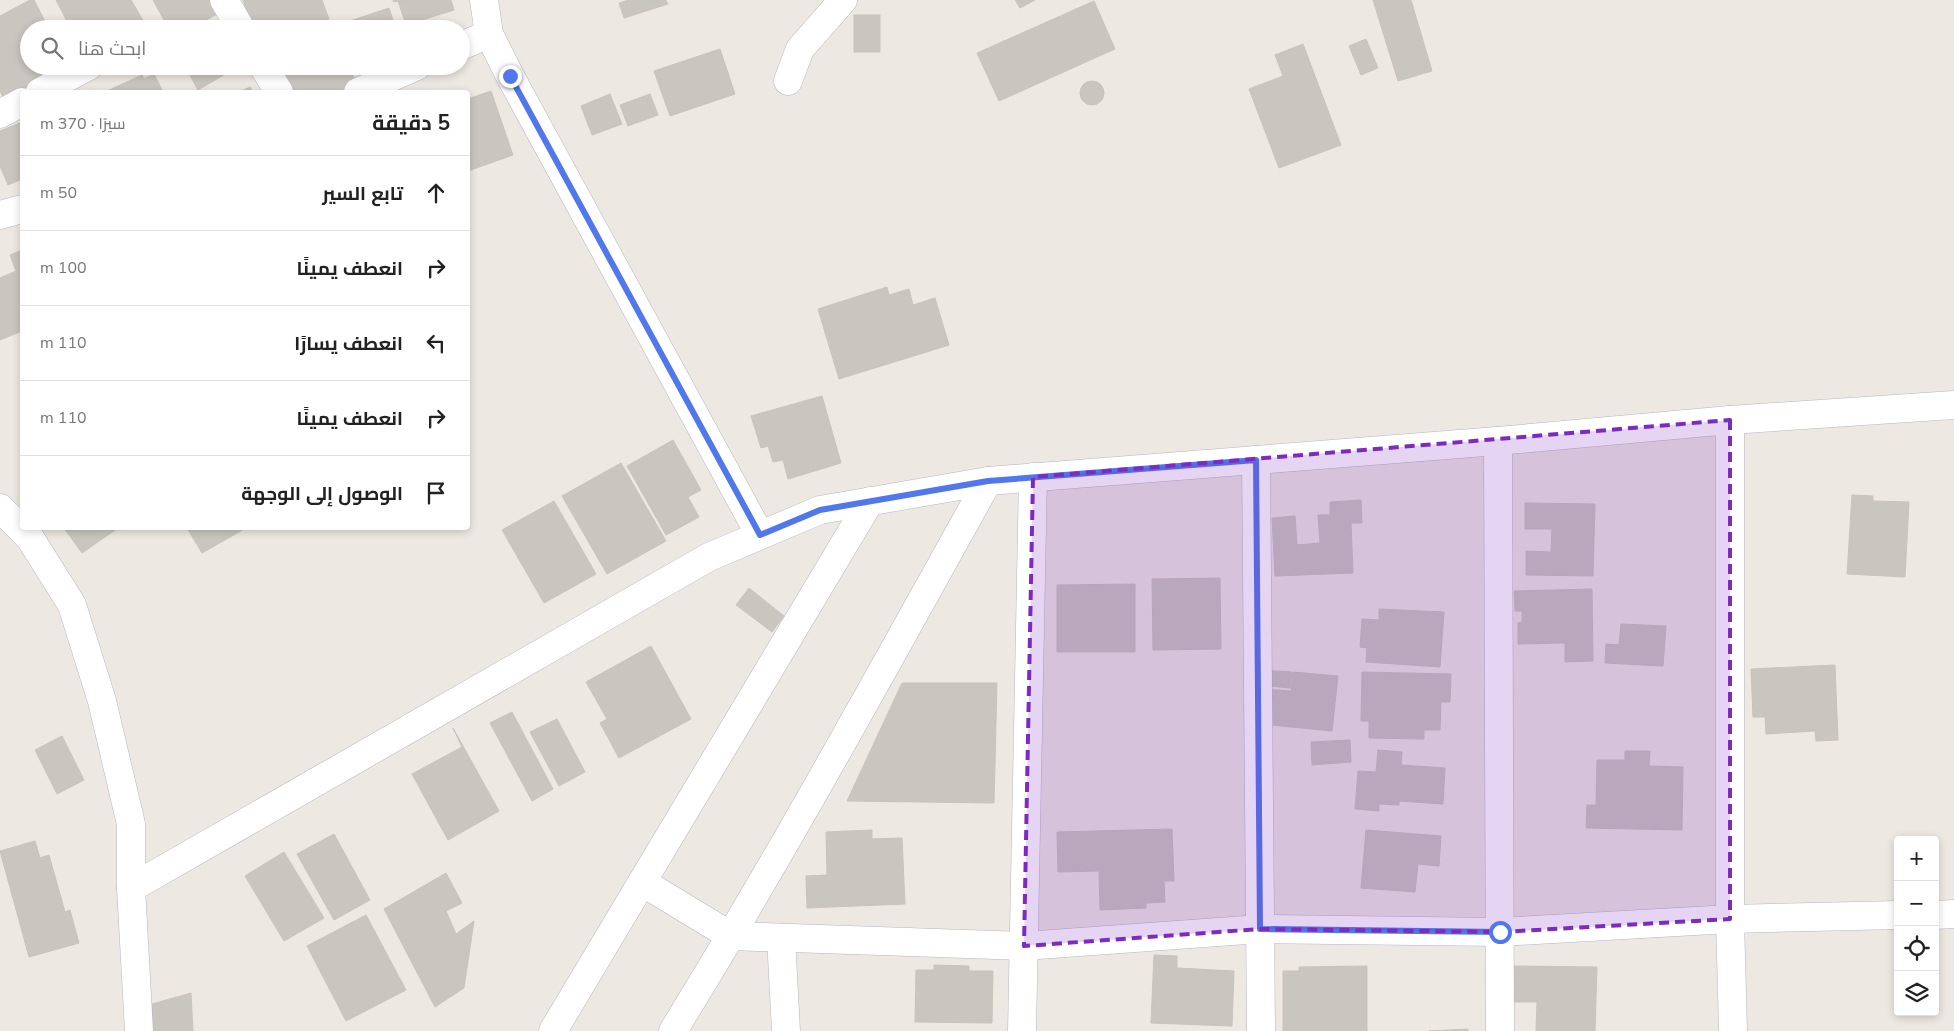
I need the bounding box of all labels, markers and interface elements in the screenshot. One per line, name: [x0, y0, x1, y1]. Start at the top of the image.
search box: [20, 20, 470, 75]
icon: search: [38, 34, 66, 62]
text: ابحث هنا: [78, 36, 146, 62]
route end: [499, 65, 522, 88]
text: 5 دقيقة: [372, 109, 450, 137]
text: سيرًا · 370 m: [40, 113, 126, 135]
icon: ahead: [422, 179, 450, 207]
text: تابع السير: [322, 181, 403, 207]
text: 50 m: [40, 182, 77, 204]
icon: right: [422, 254, 450, 282]
text: انعطف يمينًا: [297, 256, 403, 282]
text: 100 m: [40, 257, 87, 279]
icon: left: [422, 329, 450, 357]
text: انعطف يسارًا: [294, 331, 403, 357]
text: 110 m: [40, 332, 87, 354]
icon: right: [422, 404, 450, 432]
text: انعطف يمينًا: [297, 406, 403, 432]
text: 110 m: [40, 407, 87, 429]
icon: arrive: [422, 479, 450, 507]
text: الوصول إلى الوجهة: [241, 481, 403, 507]
map controls: [1894, 836, 1939, 1016]
button: +: [1894, 836, 1939, 881]
button: −: [1894, 881, 1939, 926]
route start: [1489, 921, 1512, 944]
button: locate: [1894, 926, 1939, 971]
button: layers: [1894, 971, 1939, 1016]

